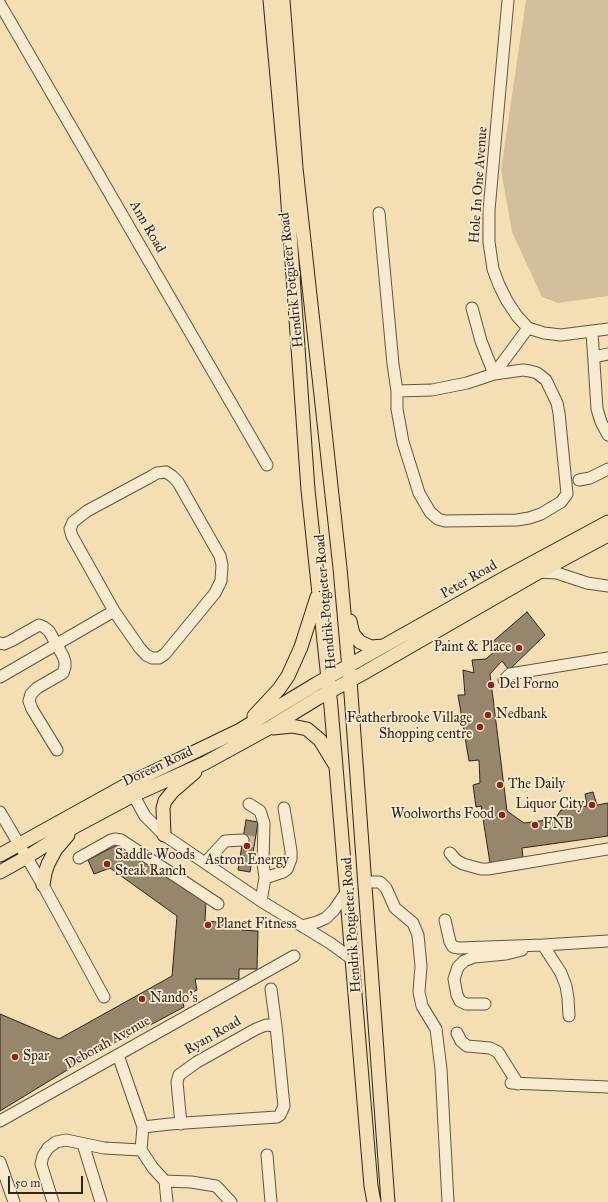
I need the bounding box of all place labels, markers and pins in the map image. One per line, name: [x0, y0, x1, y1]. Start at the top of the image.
place label: Paint & Place: [434, 640, 511, 656]
marker: Paint & Place: [514, 643, 524, 653]
place label: Del Forno: [499, 677, 559, 693]
marker: Del Forno: [486, 680, 496, 690]
place label: Nedbank: [496, 707, 547, 723]
marker: Nedbank: [483, 710, 493, 720]
place label: Featherbrooke Village Shopping centre: [347, 711, 472, 744]
marker: Featherbrooke Village Shopping centre: [475, 722, 485, 732]
place label: The Daily: [508, 777, 565, 793]
marker: The Daily: [495, 780, 505, 790]
place label: Liquor City: [516, 797, 584, 813]
marker: Liquor City: [587, 800, 597, 810]
place label: Woolworths Food: [391, 807, 494, 823]
marker: Woolworths Food: [497, 810, 507, 820]
place label: FNB: [543, 817, 573, 833]
marker: FNB: [530, 820, 540, 830]
marker: Astron Energy: [242, 841, 252, 851]
place label: Saddle Woods Steak Ranch: [115, 848, 195, 880]
place label: Astron Energy: [205, 853, 289, 869]
marker: Saddle Woods Steak Ranch: [102, 859, 112, 869]
place label: Planet Fitness: [216, 917, 297, 933]
marker: Planet Fitness: [203, 920, 213, 930]
place label: Nando's: [150, 991, 198, 1007]
marker: Nando's: [137, 994, 147, 1004]
place label: Spar: [23, 1049, 49, 1065]
marker: Spar: [10, 1052, 20, 1062]

